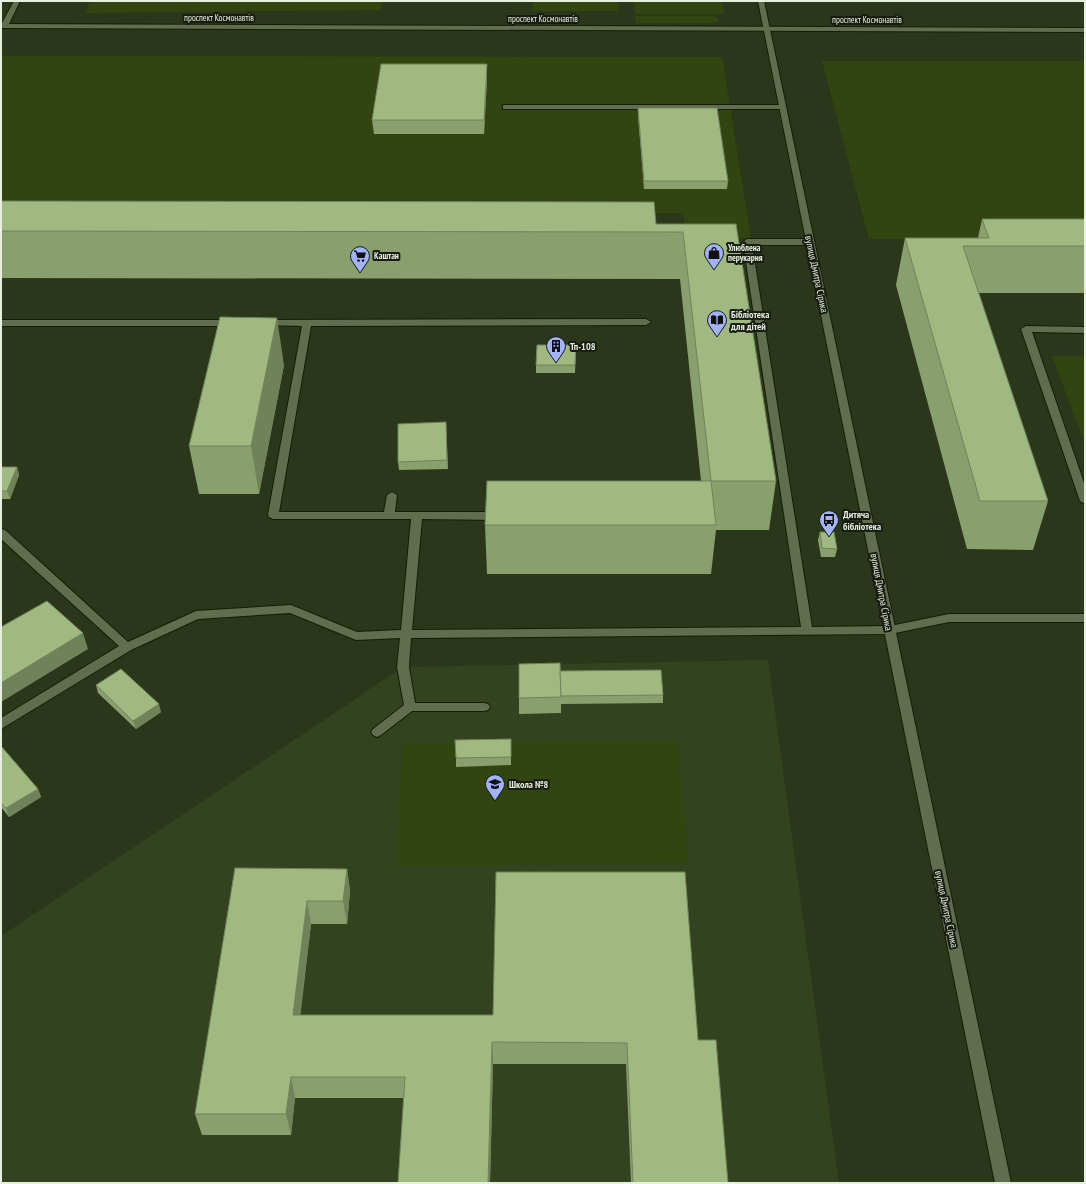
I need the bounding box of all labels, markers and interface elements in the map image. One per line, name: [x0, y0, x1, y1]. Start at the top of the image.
street label: проспект Космонавтів: [184, 12, 254, 23]
street label: проспект Космонавтів: [508, 13, 578, 24]
street label: проспект Космонавтів: [832, 14, 902, 25]
street label: вулиця Дмитра Сірика: [802, 234, 831, 314]
shop icon: Улюблена перукарня: [703, 242, 725, 270]
place label: Улюблена перукарня: [727, 242, 763, 263]
supermarket icon: Каштан: [349, 245, 371, 273]
place label: Каштан: [374, 250, 399, 261]
place label: Бібліотека для дітей: [730, 308, 769, 333]
library icon: Бібліотека для дітей: [706, 309, 728, 337]
building icon: Тп-108: [545, 335, 567, 363]
place label: Тп-108: [570, 340, 596, 353]
place label: Дитяча бібліотека: [843, 508, 881, 533]
bus stop icon: Дитяча бібліотека: [818, 509, 840, 537]
street label: вулиця Дмитра Сірика: [868, 552, 895, 632]
school or university icon: Школа №8: [484, 773, 506, 801]
place label: Школа №8: [509, 778, 549, 791]
street label: вулиця Дмитра Сірика: [932, 869, 961, 949]

